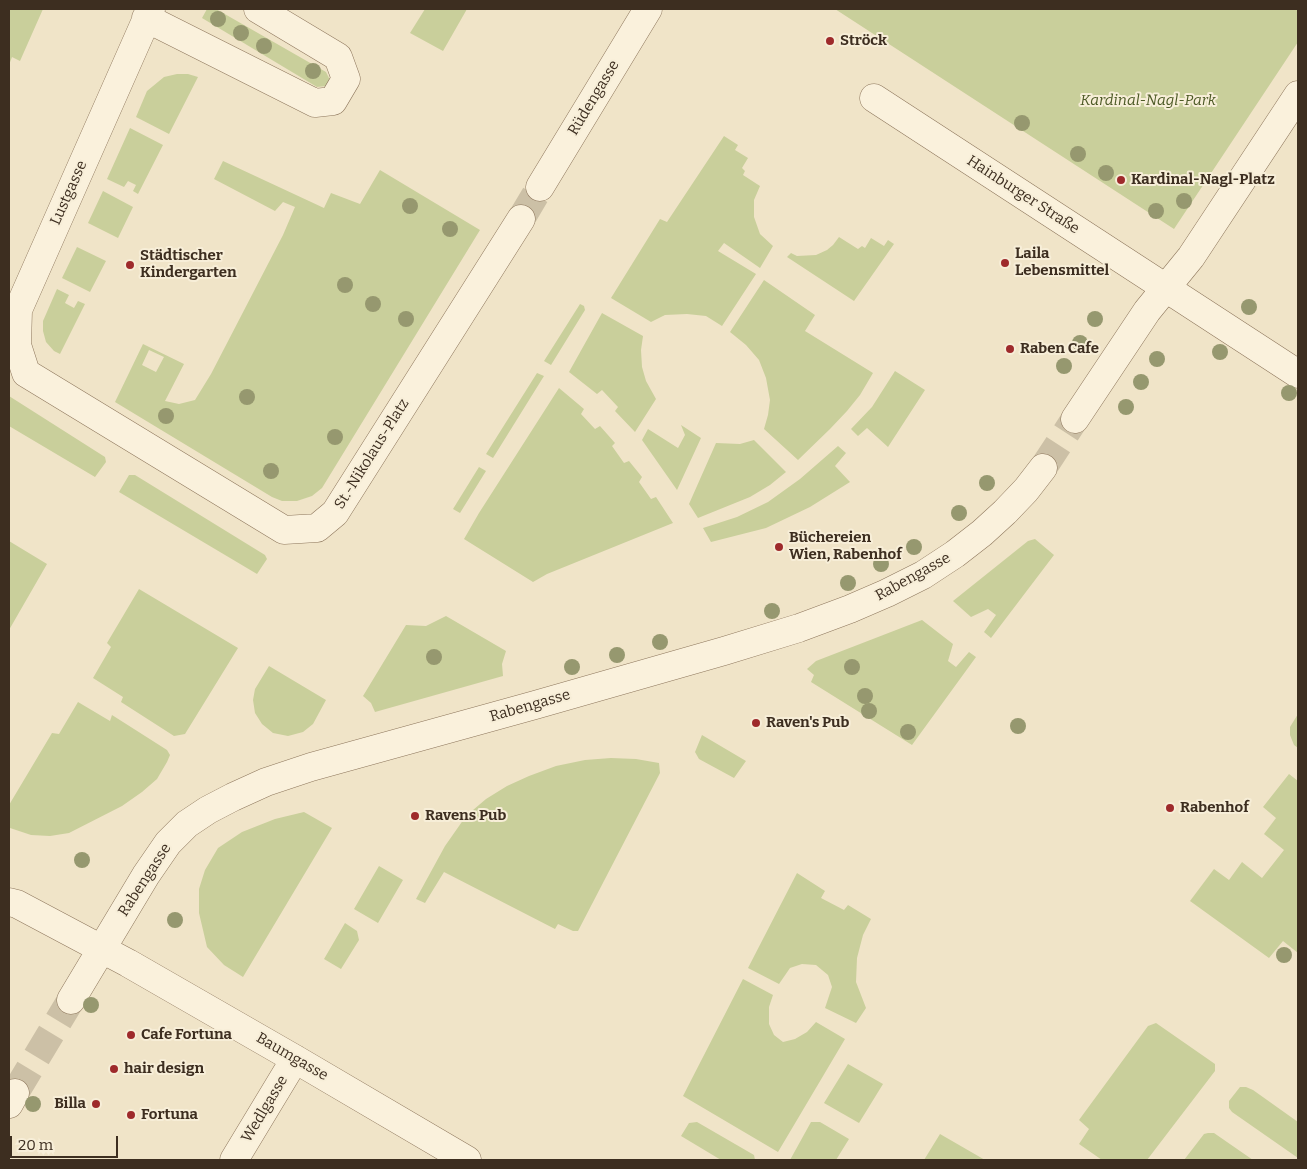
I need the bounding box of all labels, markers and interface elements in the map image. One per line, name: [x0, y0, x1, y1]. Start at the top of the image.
place label: Ströck: [840, 32, 887, 50]
marker: Ströck: [824, 35, 836, 47]
street label: Rüdengasse: [565, 57, 623, 139]
park label: Kardinal-Nagl-Park: [1080, 92, 1216, 110]
street label: Hainburger Straße: [963, 152, 1083, 238]
street label: Lustgasse: [47, 158, 91, 228]
place label: Kardinal-Nagl-Platz: [1131, 171, 1275, 189]
marker: Kardinal-Nagl-Platz: [1115, 174, 1127, 186]
place label: Laila Lebensmittel: [1015, 245, 1109, 280]
place label: Städtischer Kindergarten: [140, 247, 237, 282]
marker: Laila Lebensmittel: [999, 257, 1011, 269]
marker: Städtischer Kindergarten: [124, 259, 136, 271]
place label: Raben Cafe: [1020, 340, 1099, 358]
marker: Raben Cafe: [1004, 343, 1016, 355]
street label: St.-Nikolaus-Platz: [331, 396, 413, 512]
place label: Büchereien Wien, Rabenhof: [789, 529, 902, 564]
marker: Büchereien Wien, Rabenhof: [773, 541, 785, 553]
street label: Rabengasse: [872, 549, 954, 605]
street label: Rabengasse: [488, 686, 572, 726]
place label: Raven's Pub: [766, 714, 849, 732]
marker: Raven's Pub: [750, 717, 762, 729]
place label: Rabenhof: [1180, 799, 1249, 817]
marker: Rabenhof: [1164, 802, 1176, 814]
place label: Ravens Pub: [425, 807, 506, 825]
marker: Ravens Pub: [409, 810, 421, 822]
street label: Rabengasse: [115, 840, 175, 920]
place label: Cafe Fortuna: [141, 1026, 232, 1044]
marker: Cafe Fortuna: [125, 1029, 137, 1041]
street label: Baumgasse: [253, 1029, 331, 1085]
place label: hair design: [124, 1060, 204, 1078]
marker: hair design: [108, 1063, 120, 1075]
street label: Wedlgasse: [238, 1072, 292, 1146]
place label: Billa: [54, 1095, 86, 1113]
marker: Billa: [90, 1098, 102, 1110]
place label: Fortuna: [141, 1106, 198, 1124]
marker: Fortuna: [125, 1109, 137, 1121]
scale bar: [12, 1126, 120, 1158]
text: 20 m: [18, 1136, 53, 1154]

